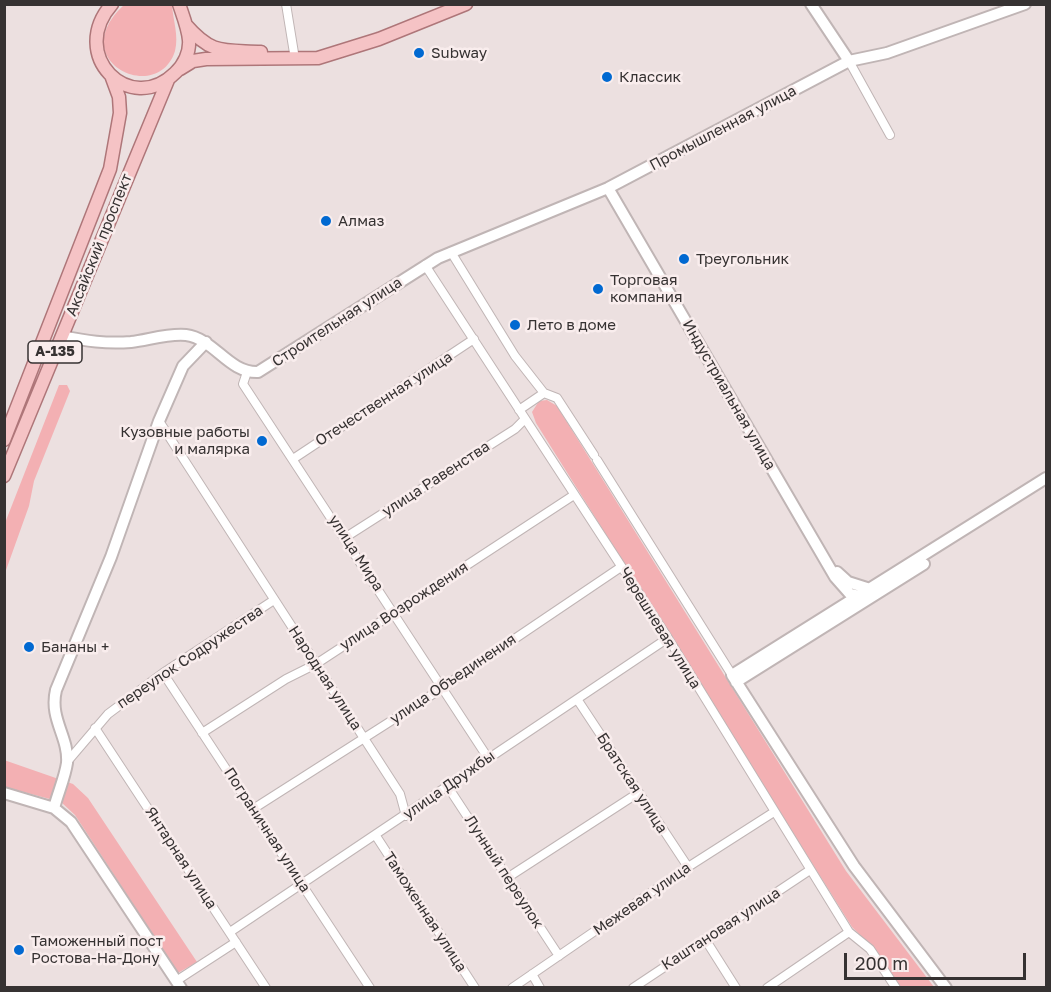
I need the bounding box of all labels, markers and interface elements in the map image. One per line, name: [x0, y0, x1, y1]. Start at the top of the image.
place label: Subway: [431, 44, 487, 62]
marker: Subway: [412, 46, 426, 60]
place label: Классик: [619, 68, 681, 86]
marker: Классик: [600, 70, 614, 84]
street label: Промышленная улица: [646, 82, 800, 174]
street label: Аксайский проспект: [62, 171, 136, 319]
place label: Алмаз: [338, 212, 384, 230]
marker: Алмаз: [319, 214, 333, 228]
place label: Треугольник: [696, 250, 789, 268]
marker: Треугольник: [677, 252, 691, 266]
place label: Торговая компания: [610, 271, 682, 306]
street label: Строительная улица: [269, 273, 405, 371]
marker: Торговая компания: [591, 282, 605, 296]
place label: Лето в доме: [527, 316, 616, 334]
street label: Индустриальная улица: [679, 317, 779, 473]
marker: Лето в доме: [508, 318, 522, 332]
road number: А-135: [28, 341, 82, 363]
street label: Отечественная улица: [312, 348, 456, 450]
place label: Кузовные работы и малярка: [120, 423, 250, 458]
marker: Кузовные работы и малярка: [255, 434, 269, 448]
street label: улица Равенства: [379, 437, 493, 521]
street label: улица Мира: [325, 511, 387, 595]
street label: улица Возрождения: [336, 558, 472, 654]
street label: Черешневая улица: [615, 564, 705, 692]
street label: переулок Содружества: [114, 601, 266, 713]
street label: Народная улица: [285, 622, 365, 734]
street label: улица Объединения: [387, 630, 519, 728]
place label: Бананы +: [41, 638, 109, 656]
marker: Бананы +: [22, 640, 36, 654]
street label: Братская улица: [593, 729, 671, 837]
street label: улица Дружбы: [400, 747, 498, 823]
street label: Пограничная улица: [220, 764, 314, 896]
street label: Янтарная улица: [141, 804, 221, 912]
street label: Лунный переулок: [461, 812, 547, 932]
street label: Таможенная улица: [380, 849, 470, 975]
street label: Межевая улица: [590, 859, 694, 939]
street label: Каштановая улица: [658, 884, 784, 974]
place label: Таможенный пост Ростова-На-Дону: [31, 932, 163, 967]
scale bar: [847, 941, 1028, 979]
marker: Таможенный пост Ростова-На-Дону: [12, 943, 26, 957]
text: 200 m: [855, 952, 908, 974]

